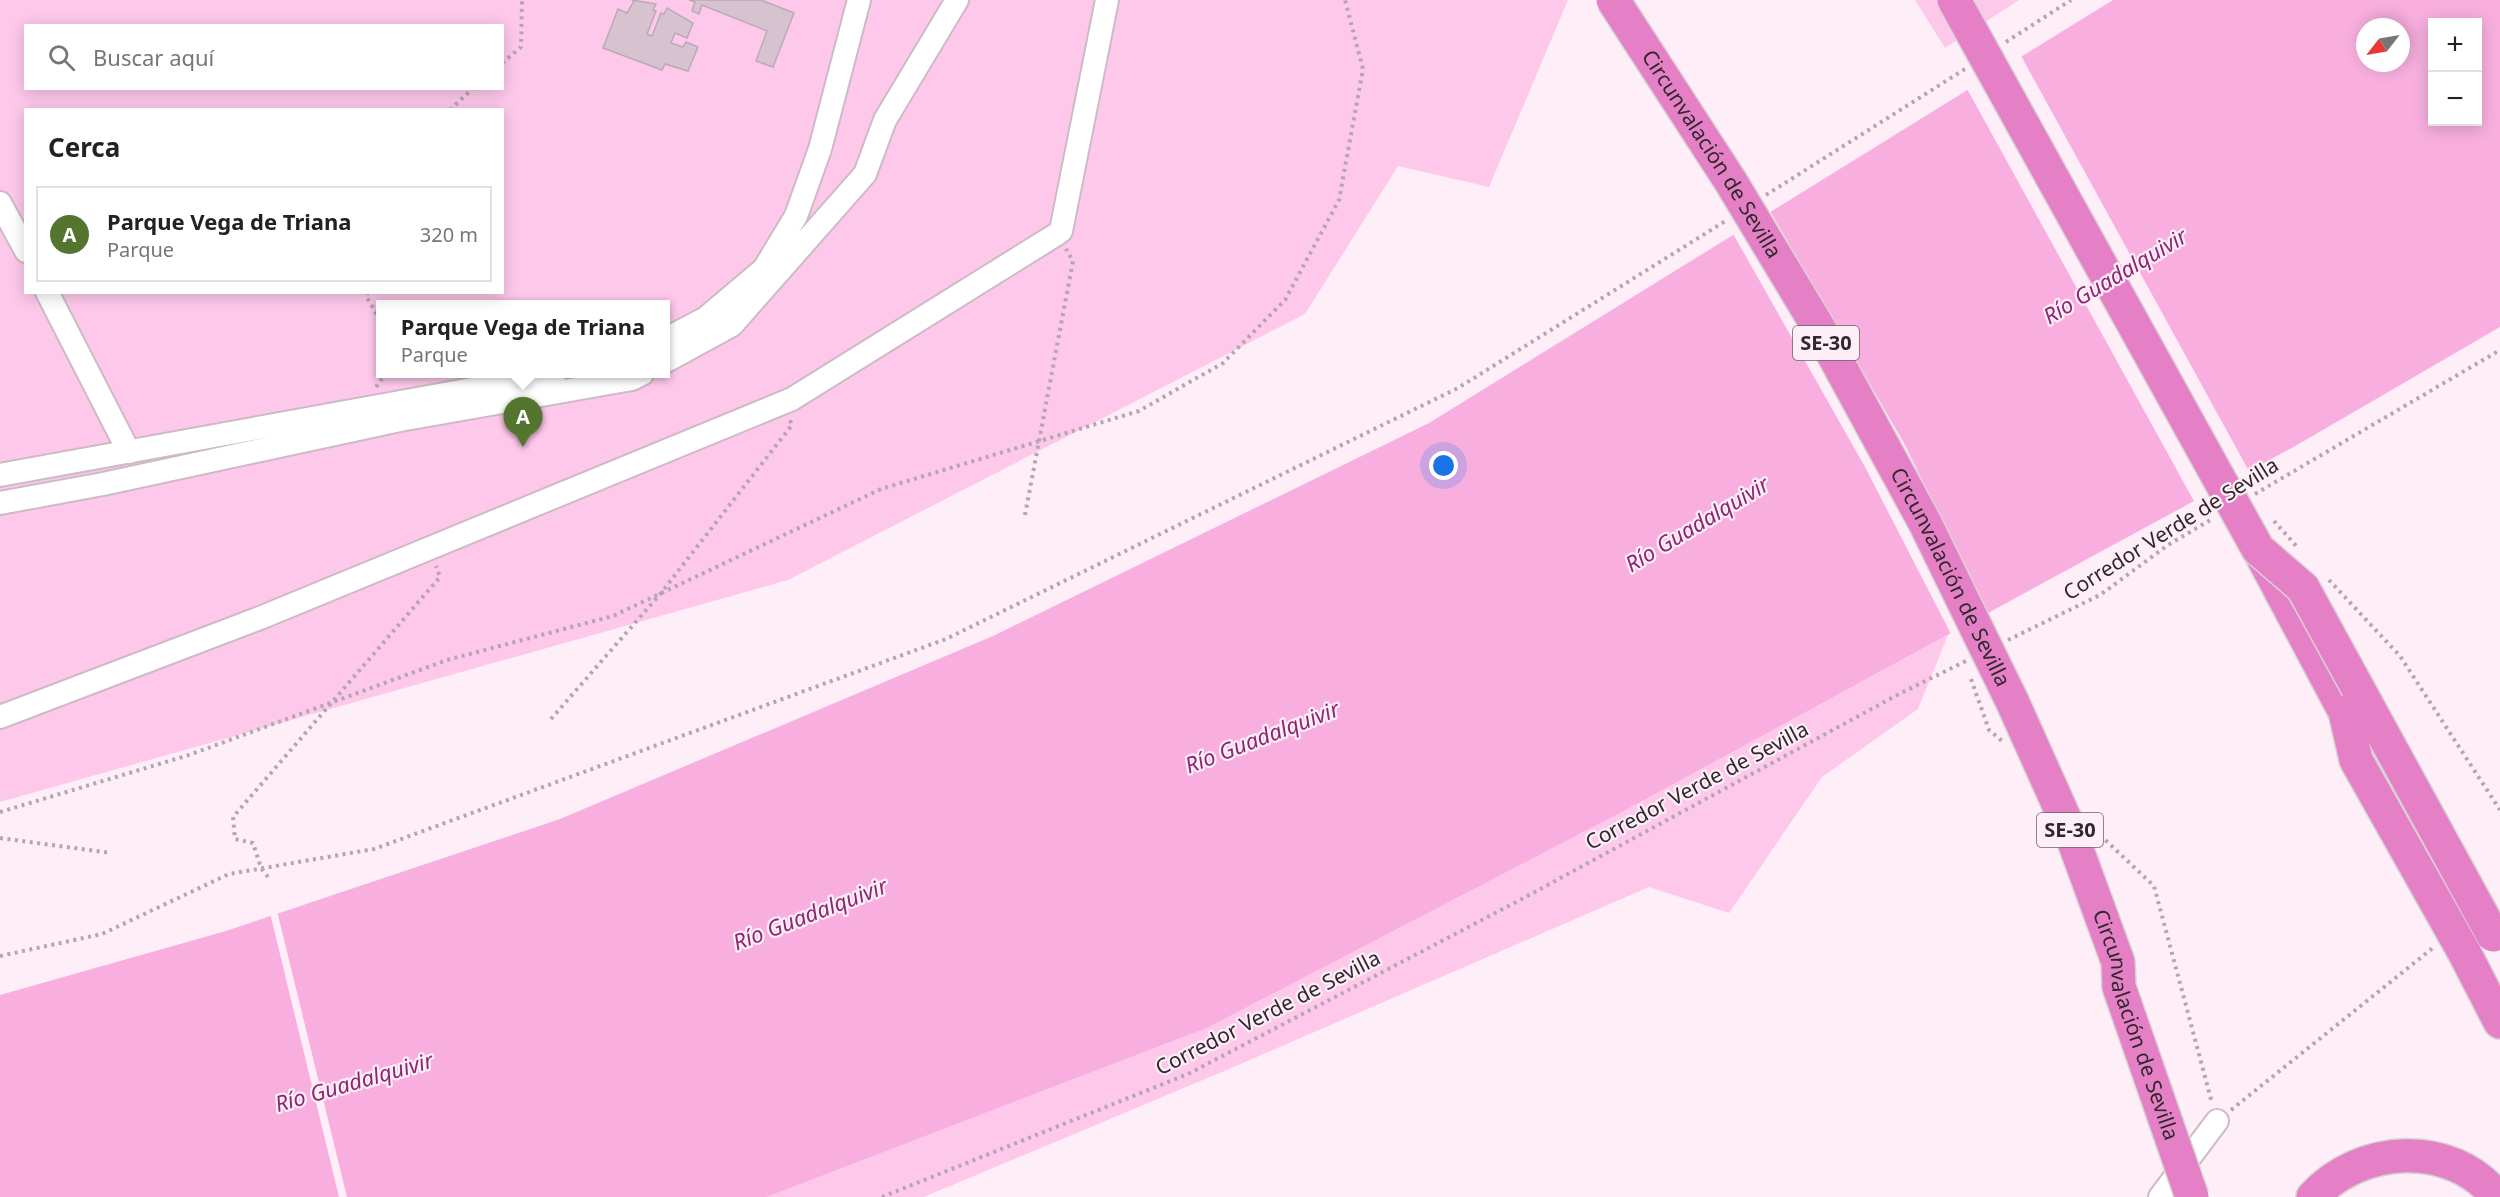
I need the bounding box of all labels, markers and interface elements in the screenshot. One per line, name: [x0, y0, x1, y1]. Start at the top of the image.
north arrow: [2356, 18, 2410, 72]
map controls: [2428, 18, 2482, 126]
button: +: [2428, 18, 2482, 72]
search box: [24, 24, 504, 90]
icon: search: [45, 41, 78, 74]
text: Buscar aquí: [93, 42, 214, 72]
street label: Circunvalación de Sevilla: [1636, 44, 1789, 263]
button: −: [2428, 72, 2482, 126]
text: Cerca: [48, 129, 120, 165]
text: Parque Vega de Triana: [107, 206, 352, 236]
water label: Río Guadalquivir: [2037, 220, 2193, 330]
text: A: [63, 221, 76, 248]
text: 320 m: [420, 221, 478, 248]
text: Parque: [107, 236, 174, 263]
popup: [376, 300, 670, 378]
text: Parque Vega de Triana: [401, 311, 645, 341]
road number: SE-30: [1793, 326, 1859, 360]
text: Parque: [401, 341, 468, 368]
pin: A: [504, 398, 542, 447]
street label: Corredor Verde de Sevilla: [2058, 450, 2283, 606]
your location: [1429, 451, 1458, 480]
street label: Circunvalación de Sevilla: [1884, 462, 2018, 691]
water label: Río Guadalquivir: [1619, 468, 1775, 578]
water label: Río Guadalquivir: [1180, 692, 1344, 779]
street label: Corredor Verde de Sevilla: [1580, 714, 1813, 856]
road number: SE-30: [2037, 813, 2103, 847]
water label: Río Guadalquivir: [728, 869, 892, 956]
street label: Circunvalación de Sevilla: [2087, 905, 2186, 1144]
street label: Corredor Verde de Sevilla: [1150, 943, 1385, 1081]
water label: Río Guadalquivir: [271, 1044, 438, 1118]

